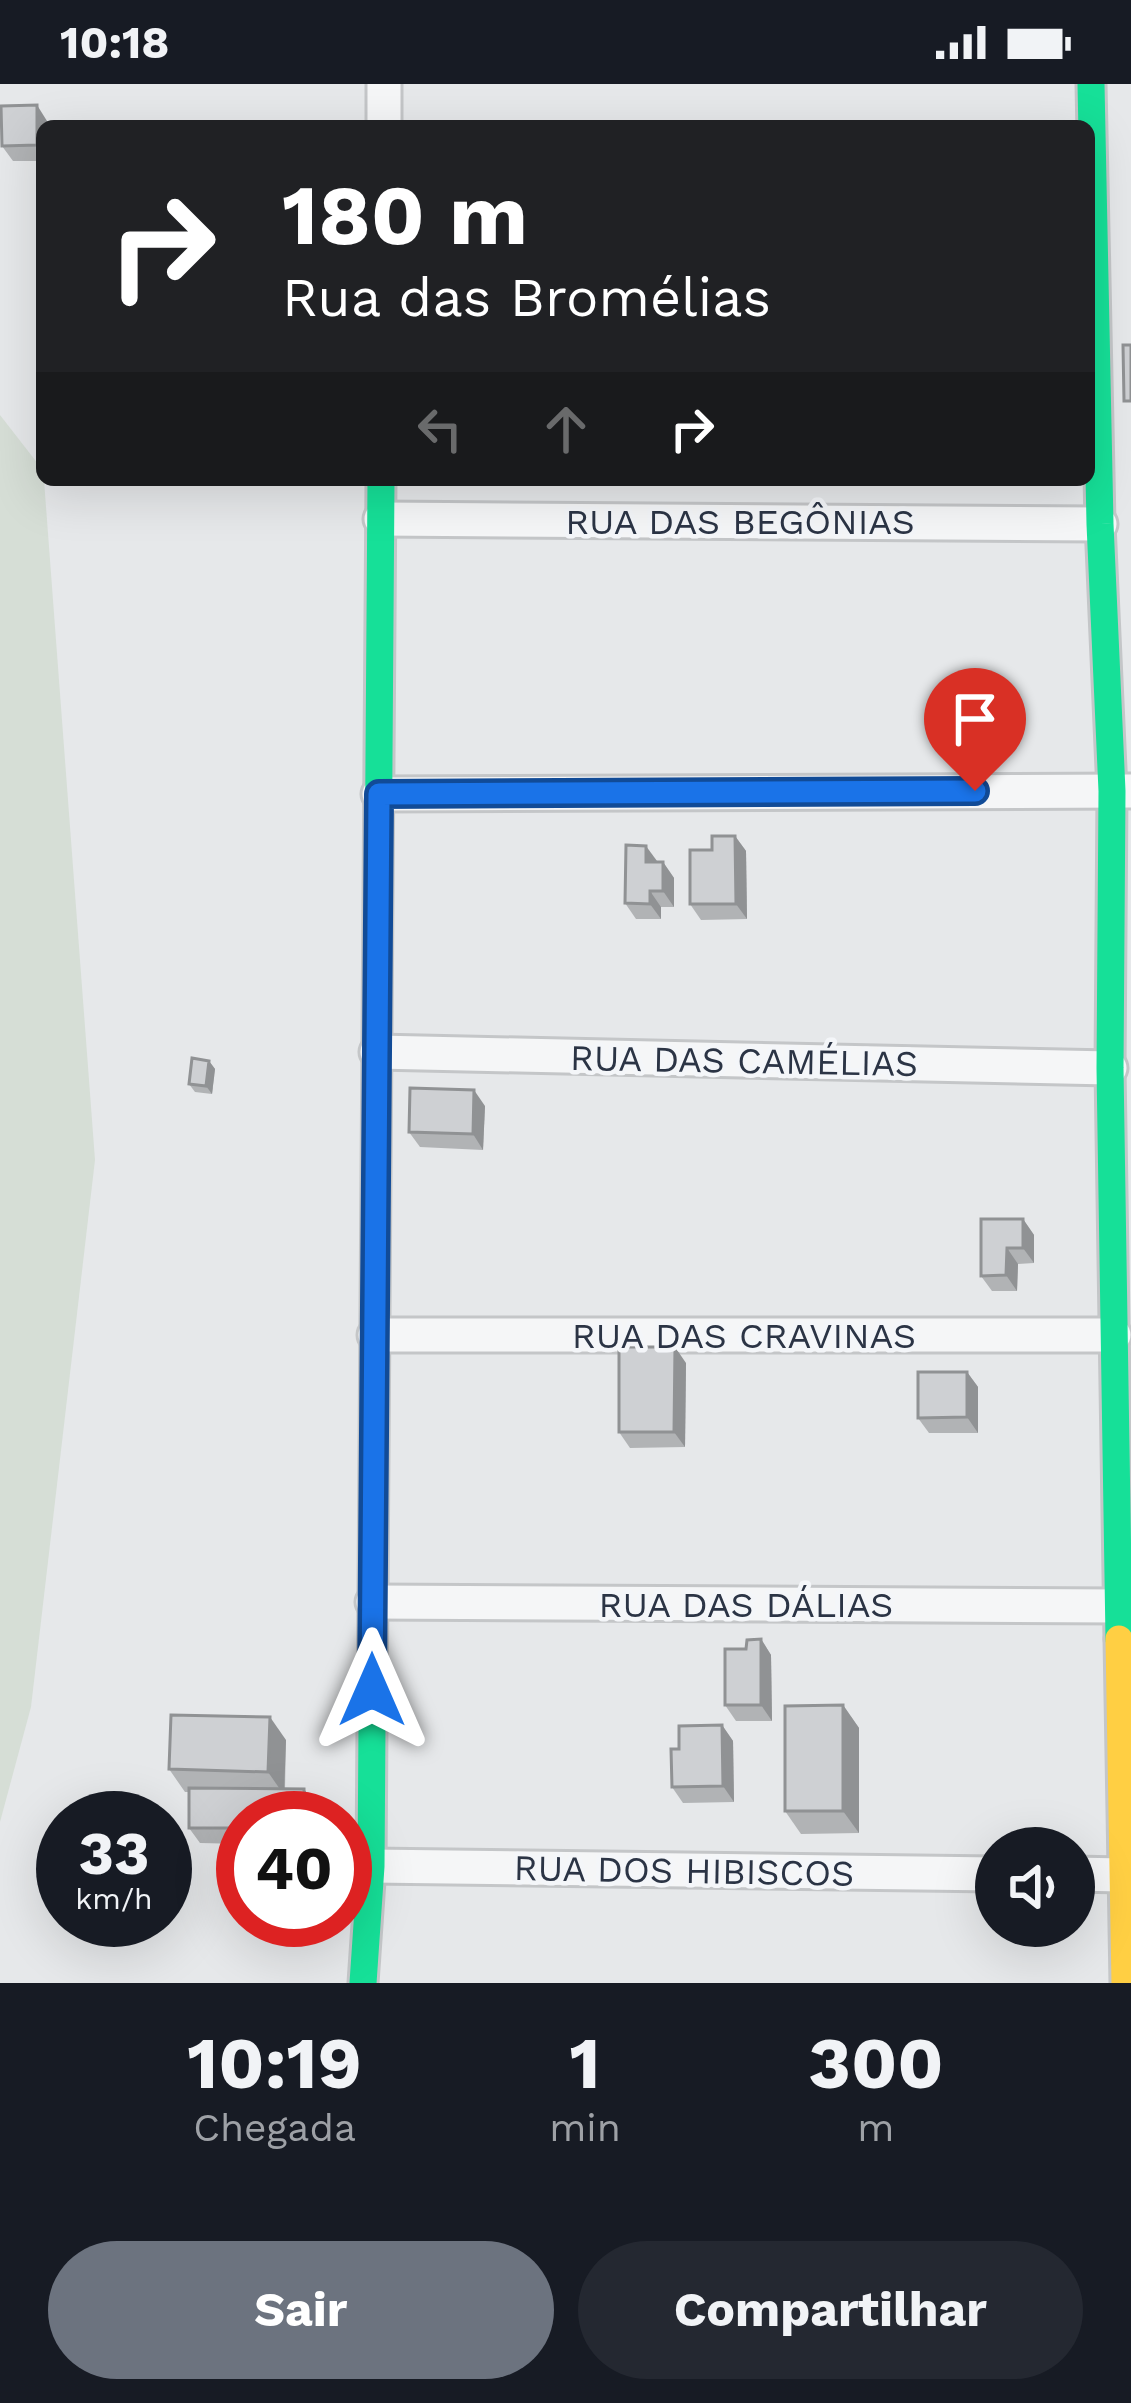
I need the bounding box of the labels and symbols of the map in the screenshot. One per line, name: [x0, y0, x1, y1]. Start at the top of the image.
street label: RUA DAS BEGÔNIAS: [565, 501, 915, 543]
pin: [924, 668, 1026, 791]
street label: RUA DAS CAMÉLIAS: [570, 1037, 918, 1085]
street label: RUA DAS CRAVINAS: [572, 1315, 916, 1357]
street label: RUA DAS DÁLIAS: [599, 1584, 893, 1626]
position arrow: [309, 1627, 435, 1753]
speed limit sign: 40: [216, 1791, 372, 1947]
street label: RUA DOS HIBISCOS: [513, 1847, 855, 1895]

